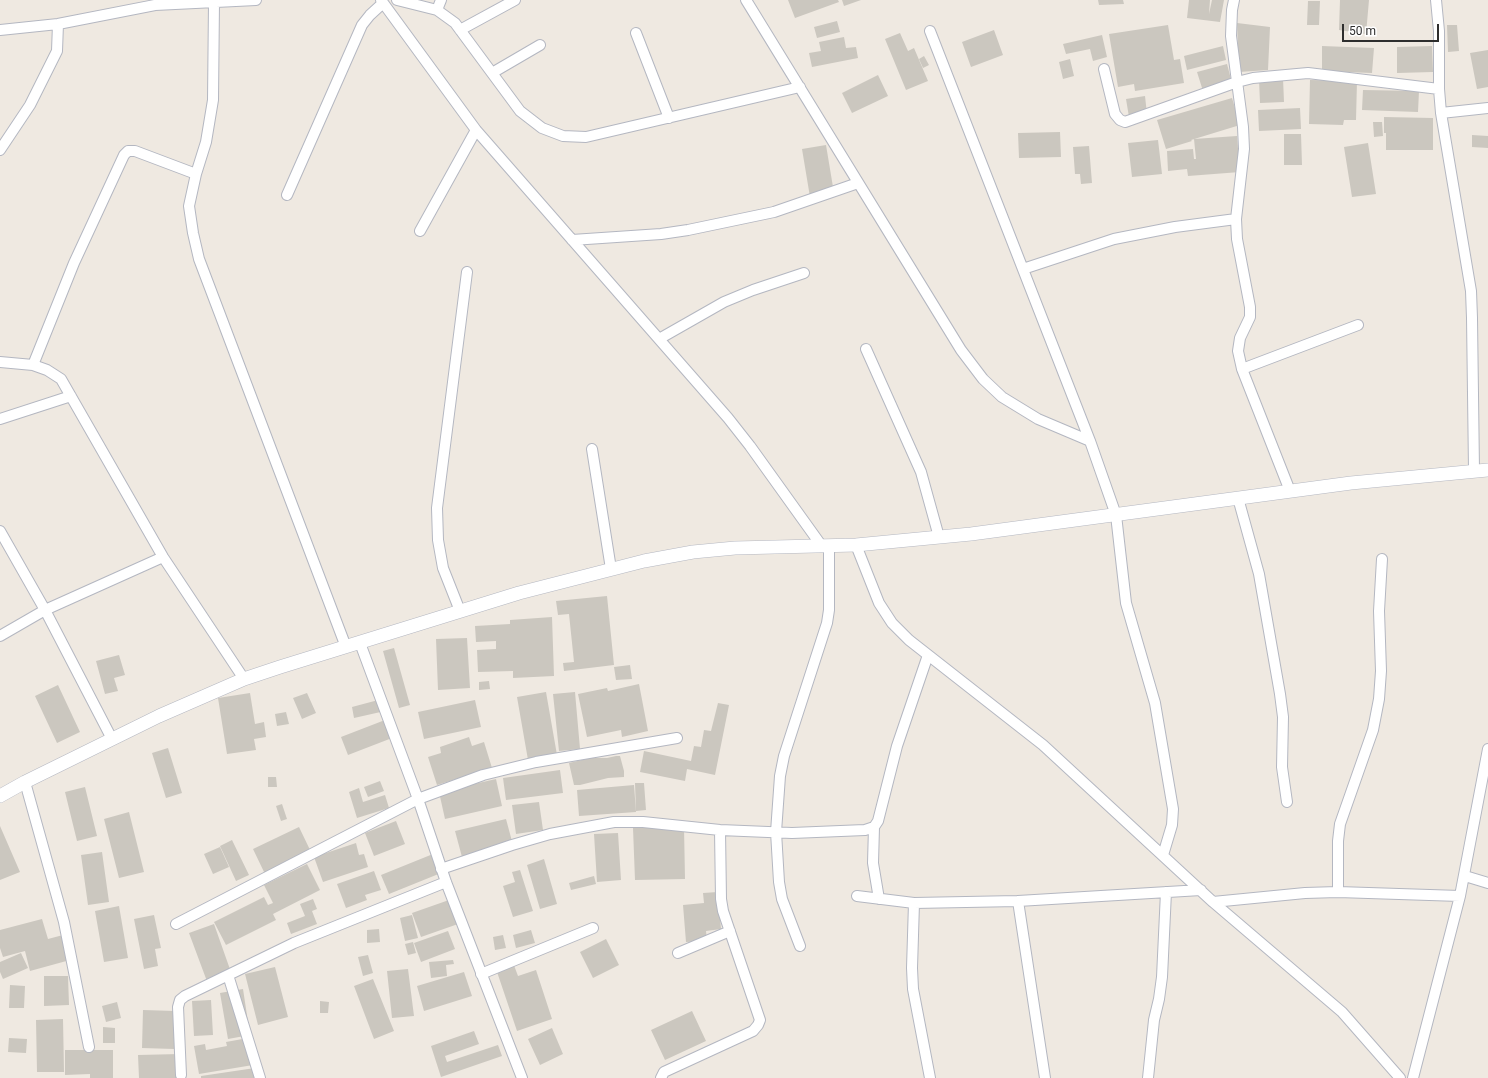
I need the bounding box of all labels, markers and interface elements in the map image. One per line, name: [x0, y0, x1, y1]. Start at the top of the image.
scale bar: [1344, 16, 1441, 42]
text: 50 m: [1349, 24, 1376, 38]

